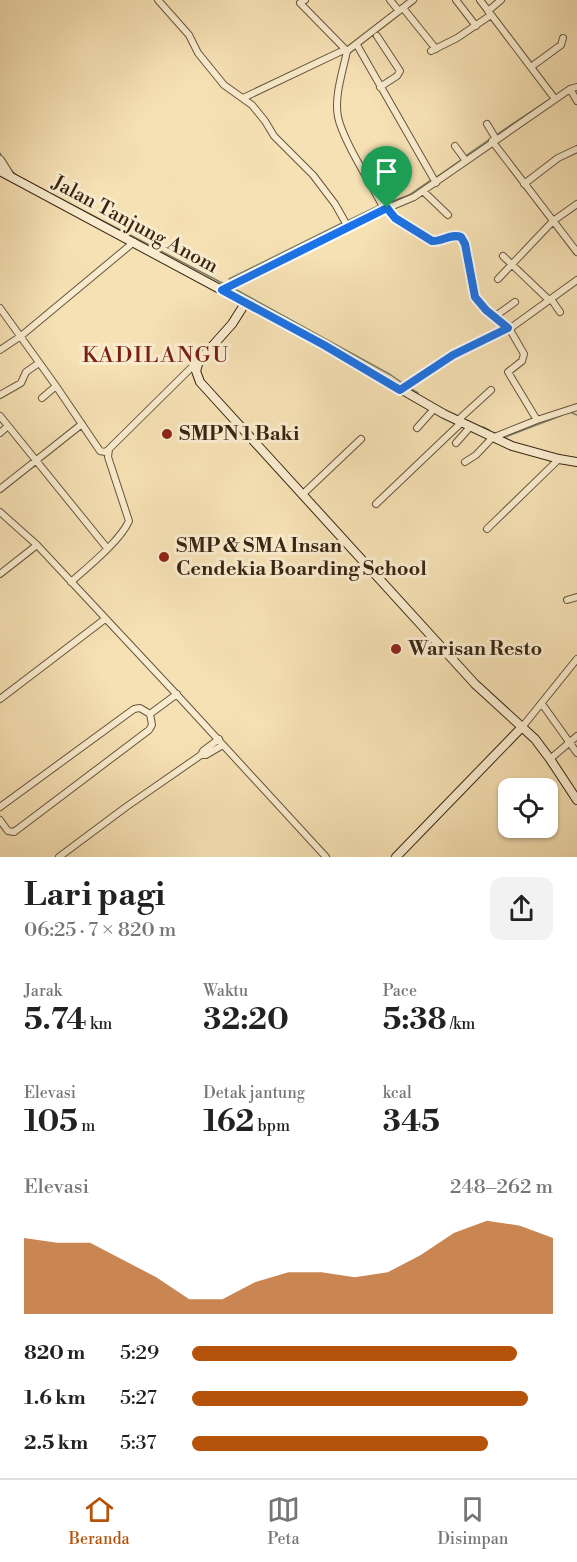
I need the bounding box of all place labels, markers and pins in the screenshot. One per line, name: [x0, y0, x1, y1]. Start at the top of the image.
pin: [361, 146, 412, 208]
place label: SMPN 1 Baki: [179, 422, 300, 447]
marker: SMPN 1 Baki: [160, 427, 174, 441]
place label: SMP & SMA Insan Cendekia Boarding School: [176, 534, 427, 582]
marker: SMP & SMA Insan Cendekia Boarding School: [157, 550, 171, 564]
place label: Warisan Resto: [407, 637, 542, 662]
marker: Warisan Resto: [389, 642, 403, 656]

